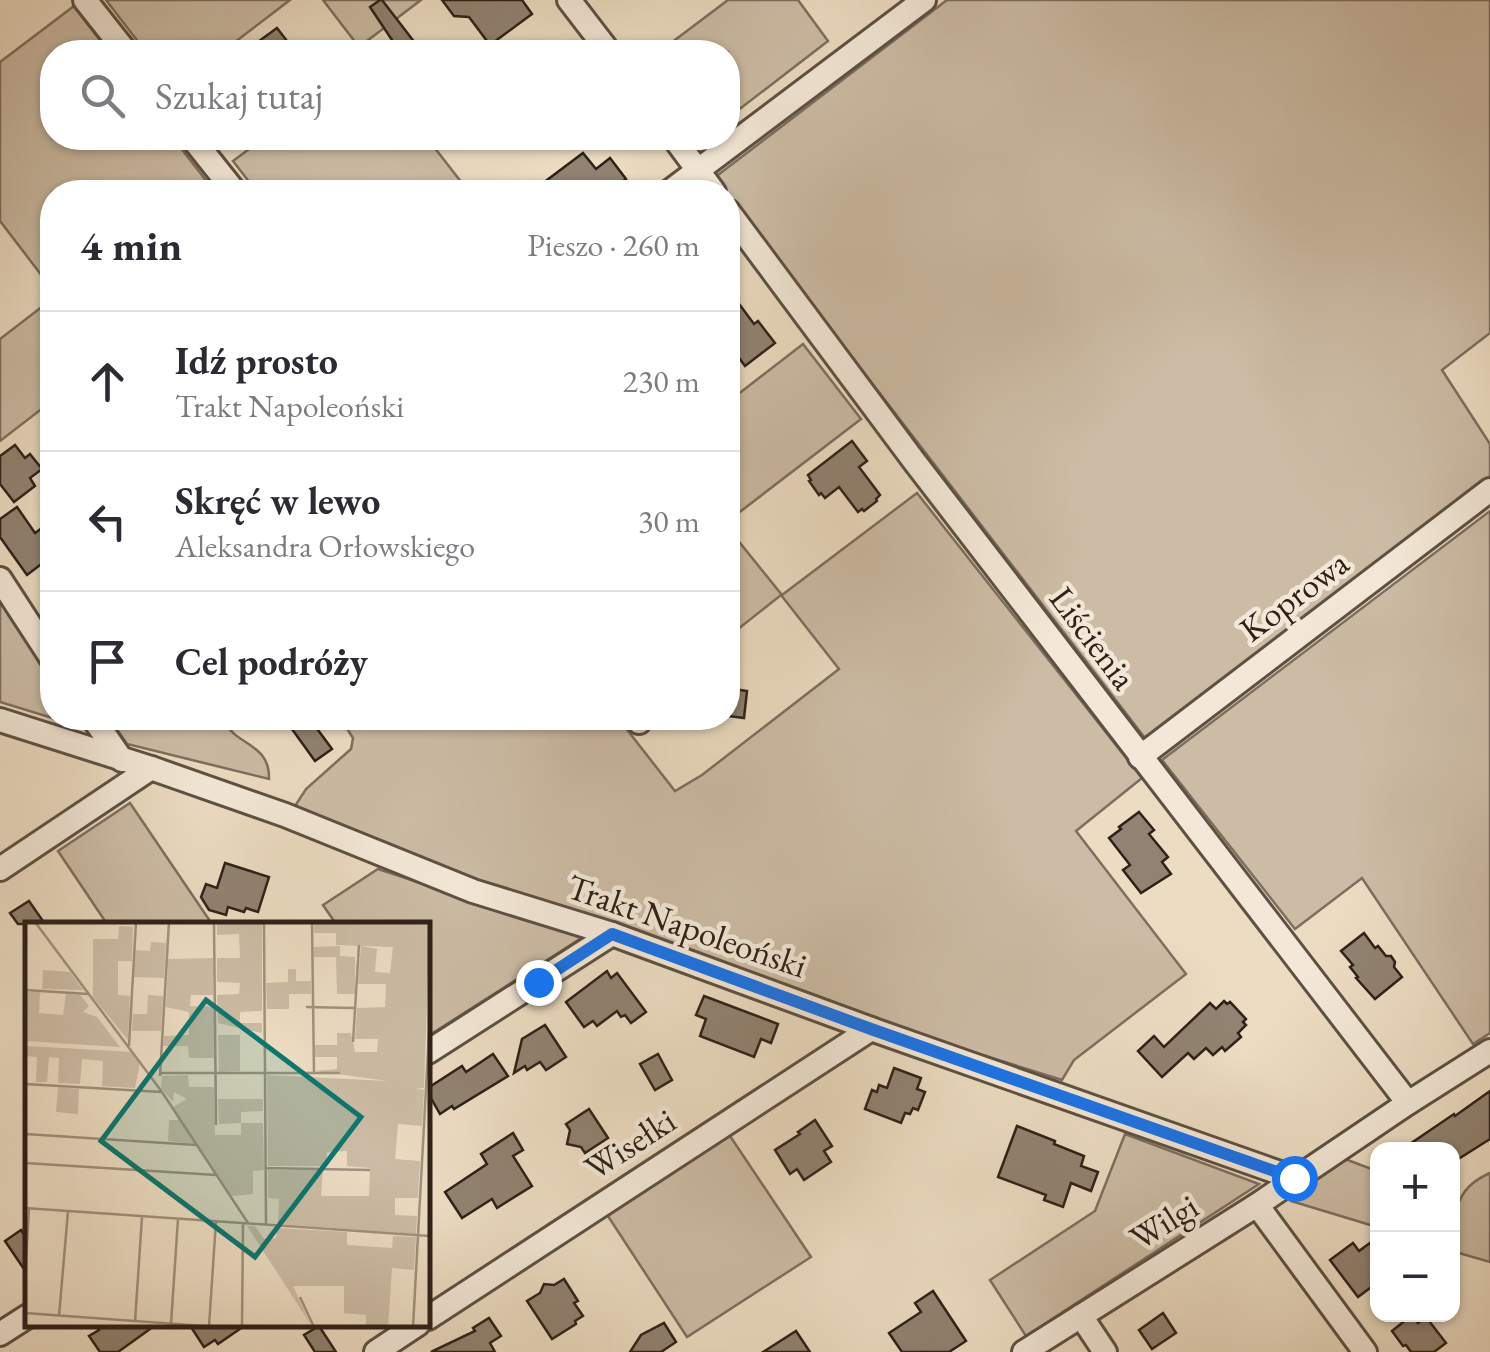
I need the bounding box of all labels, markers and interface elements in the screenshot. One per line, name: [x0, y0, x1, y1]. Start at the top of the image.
search box: [40, 40, 740, 150]
icon: search: [75, 68, 130, 123]
text: Szukaj tutaj: [155, 71, 323, 120]
text: 4 min: [80, 218, 182, 273]
text: Pieszo · 260 m: [527, 224, 700, 266]
text: Idź prosto: [175, 336, 338, 385]
icon: ahead: [80, 354, 135, 409]
text: 230 m: [623, 360, 700, 402]
text: Trakt Napoleoński: [175, 385, 404, 427]
text: Skręć w lewo: [175, 476, 380, 525]
icon: left: [80, 494, 135, 549]
text: 30 m: [638, 500, 700, 542]
text: Aleksandra Orłowskiego: [175, 525, 475, 567]
street label: Koprowa: [1230, 540, 1357, 651]
street label: Liścienia: [1040, 577, 1147, 698]
icon: arrive: [80, 634, 135, 689]
text: Cel podróży: [175, 637, 368, 686]
street label: Trakt Napoleoński: [561, 863, 813, 988]
inset map: [25, 922, 430, 1327]
route end: [516, 960, 562, 1006]
street label: Wisełki: [576, 1098, 684, 1190]
map controls: [1370, 1142, 1460, 1322]
button: +: [1370, 1142, 1460, 1232]
route start: [1272, 1156, 1318, 1202]
street label: Wilgi: [1121, 1183, 1206, 1260]
button: −: [1370, 1232, 1460, 1322]

